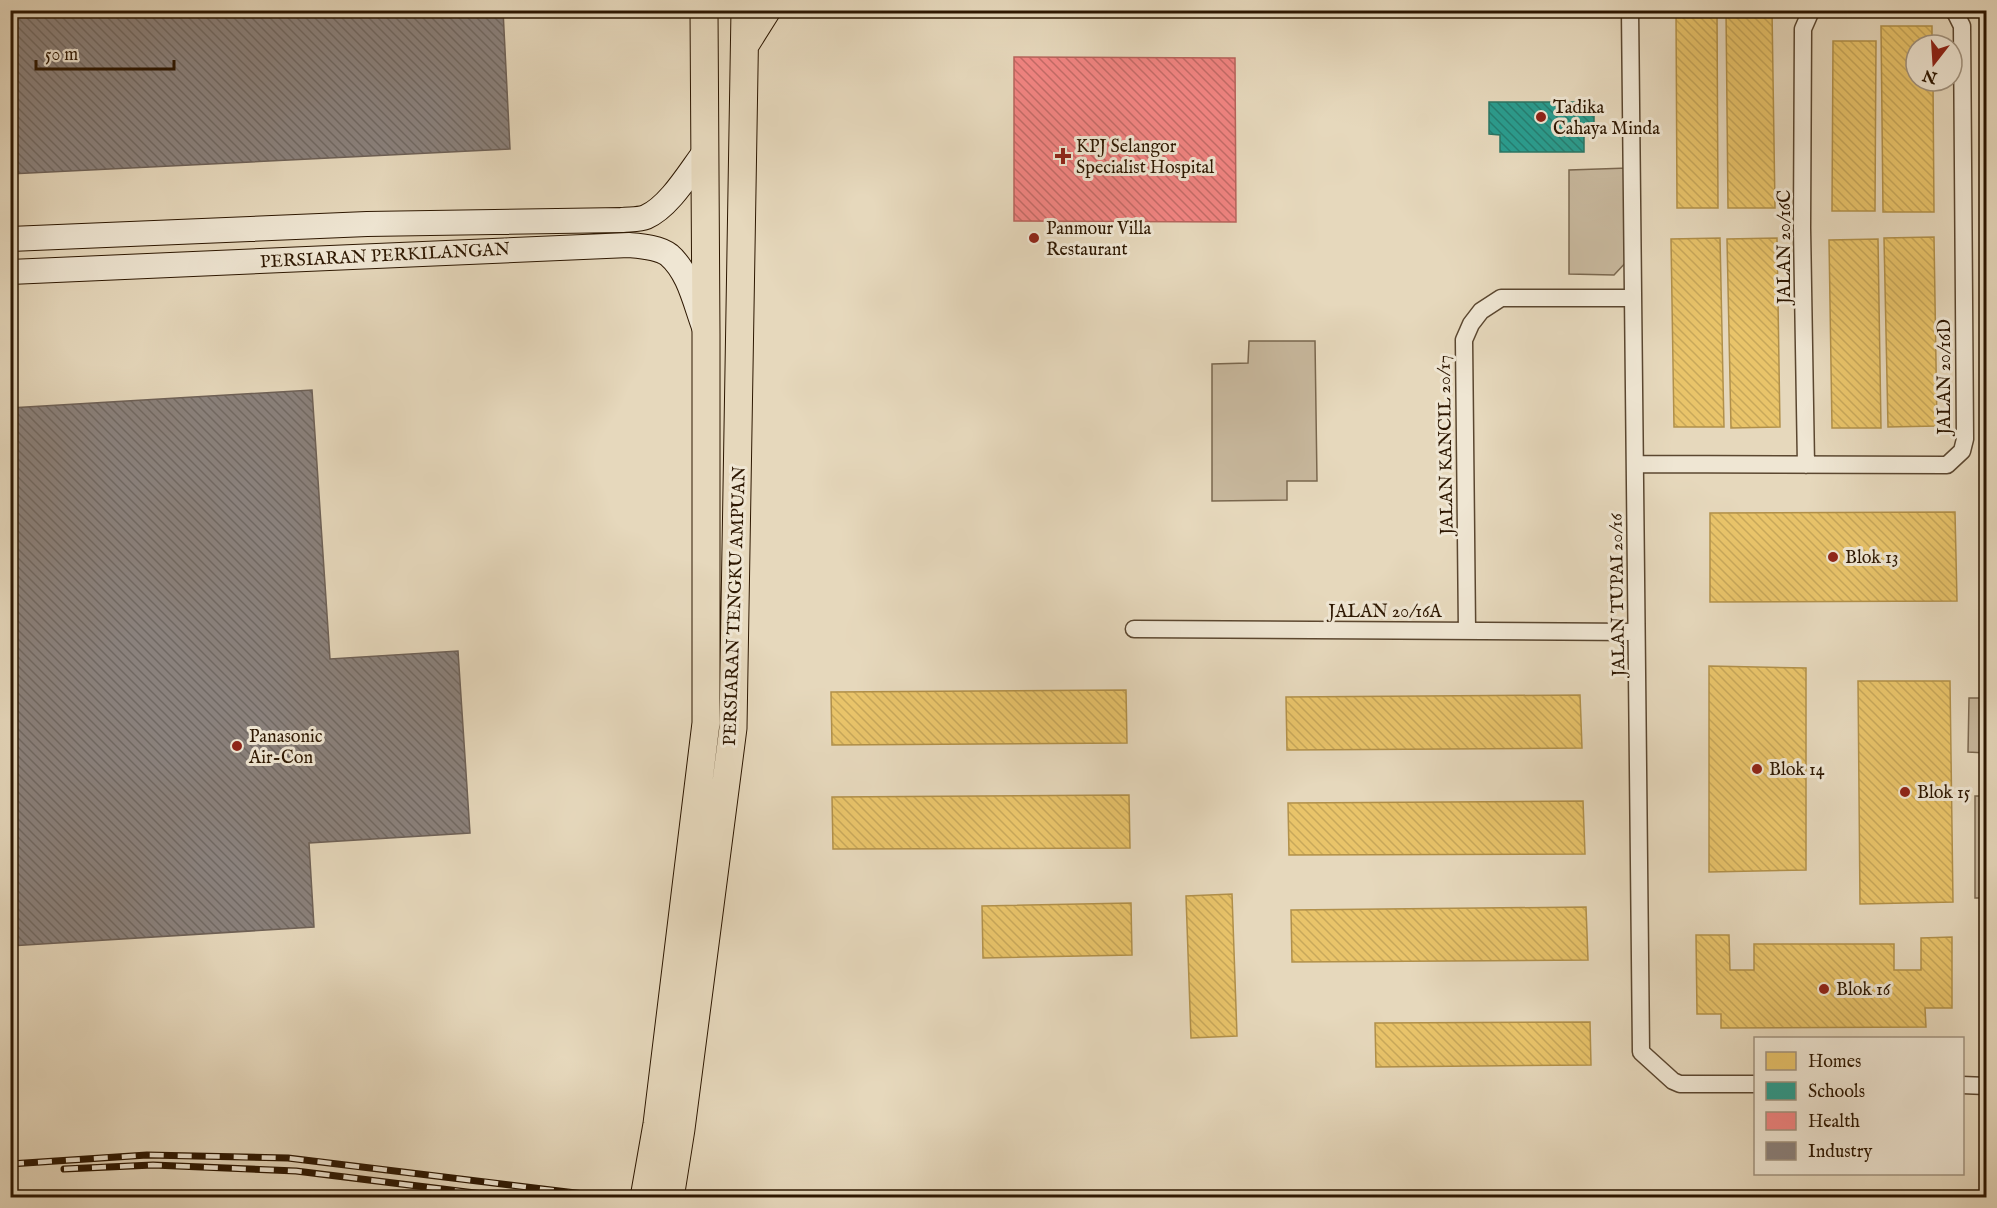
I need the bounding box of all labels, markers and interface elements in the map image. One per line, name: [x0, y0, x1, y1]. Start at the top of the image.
scale bar: [36, 33, 174, 71]
north arrow: [1904, 33, 1964, 93]
text: 50 m: [45, 44, 78, 67]
text: N: [1921, 64, 1941, 87]
place label: Tadika Cahaya Minda: [1553, 97, 1660, 141]
marker: Tadika Cahaya Minda: [1534, 110, 1548, 124]
place label: KPJ Selangor Specialist Hospital: [1076, 136, 1214, 180]
marker: KPJ Selangor Specialist Hospital: [1054, 147, 1072, 165]
street label: JALAN 20/16C: [1774, 190, 1797, 306]
place label: Panmour Villa Restaurant: [1046, 218, 1151, 262]
marker: Panmour Villa Restaurant: [1027, 231, 1041, 245]
street label: PERSIARAN PERKILANGAN: [259, 238, 511, 275]
street label: JALAN 20/16D: [1934, 319, 1957, 437]
street label: JALAN KANCIL 20/17: [1433, 355, 1460, 537]
street label: PERSIARAN TENGKU AMPUAN: [719, 466, 752, 746]
street label: JALAN TUPAI 20/16: [1606, 513, 1631, 679]
place label: Blok 13: [1845, 547, 1898, 570]
marker: Blok 13: [1826, 550, 1840, 564]
street label: JALAN 20/16A: [1326, 601, 1443, 624]
place label: Panasonic Air-Con: [248, 726, 323, 770]
marker: Panasonic Air-Con: [230, 739, 244, 753]
place label: Blok 14: [1769, 759, 1825, 782]
marker: Blok 14: [1750, 762, 1764, 776]
place label: Blok 15: [1917, 782, 1971, 805]
marker: Blok 15: [1898, 785, 1912, 799]
place label: Blok 16: [1836, 979, 1891, 1002]
marker: Blok 16: [1817, 982, 1831, 996]
legend: [1754, 1037, 1964, 1175]
text: Homes: [1808, 1051, 1861, 1074]
text: Schools: [1808, 1081, 1865, 1104]
text: Health: [1808, 1111, 1860, 1134]
text: Industry: [1808, 1141, 1872, 1164]

